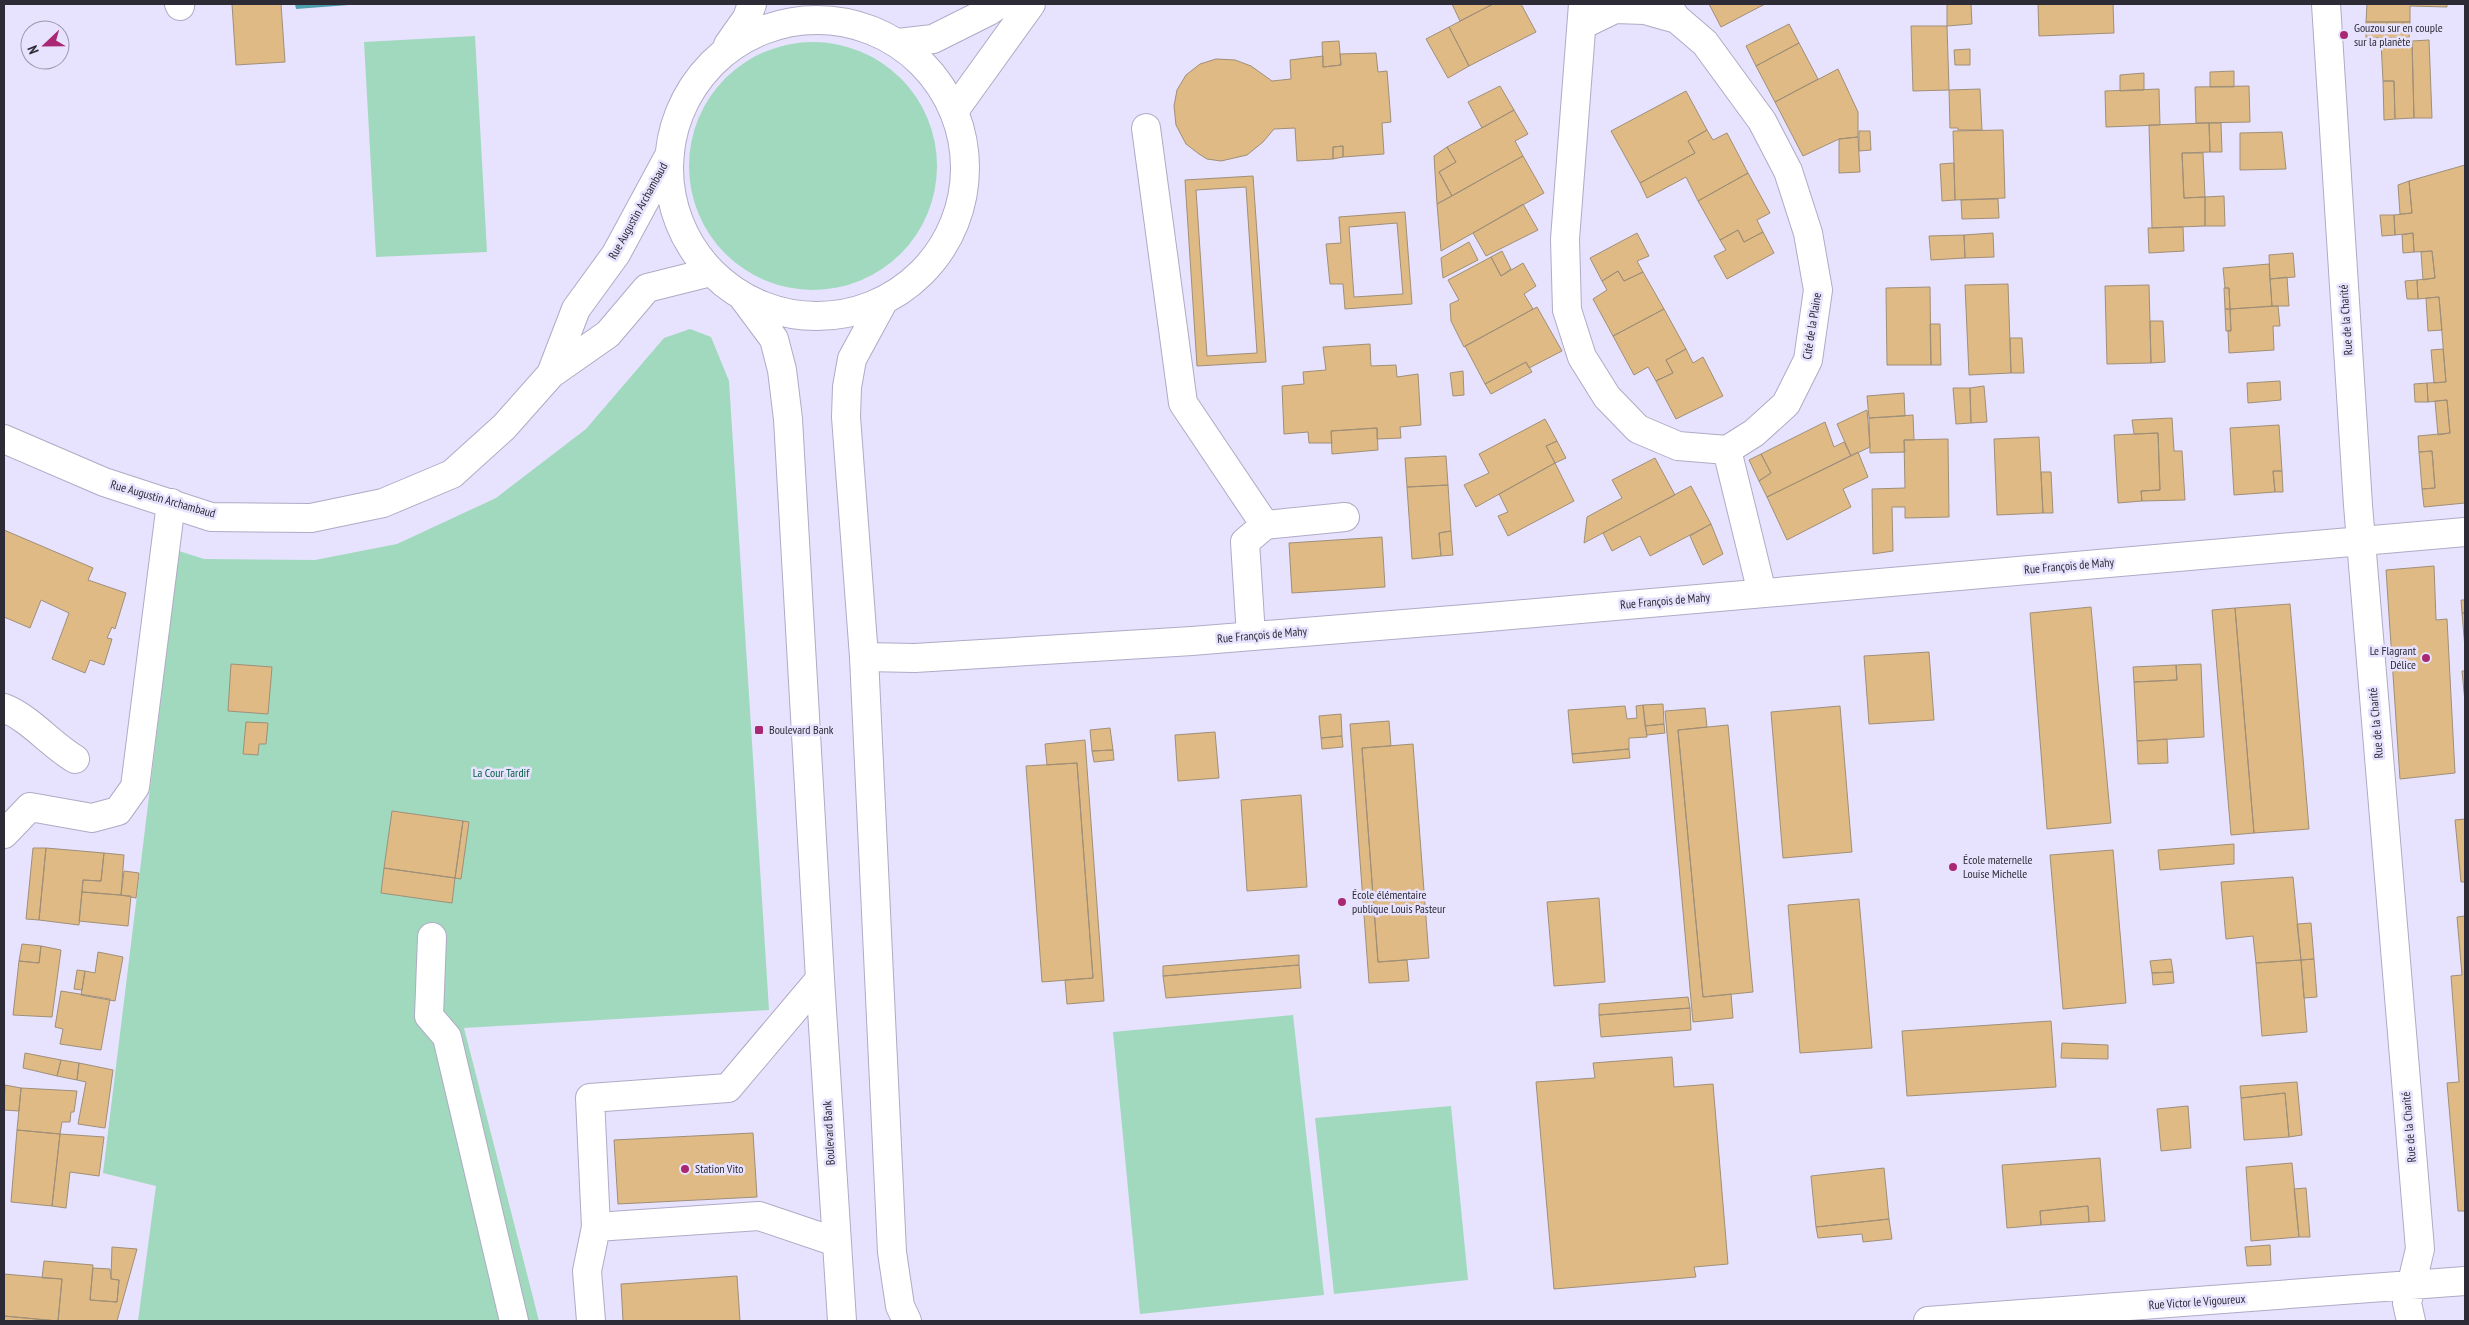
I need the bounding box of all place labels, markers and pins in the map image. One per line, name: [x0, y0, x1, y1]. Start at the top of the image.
place label: Gouzou sur en couple sur la planète: [2354, 20, 2443, 49]
marker: Gouzou sur en couple sur la planète: [2338, 29, 2350, 41]
place label: Le Flagrant Délice: [2370, 643, 2417, 672]
marker: Le Flagrant Délice: [2420, 652, 2432, 664]
place label: Boulevard Bank: [769, 722, 834, 737]
marker: Boulevard Bank: [753, 724, 765, 736]
place label: École maternelle Louise Michelle: [1963, 852, 2033, 881]
marker: École maternelle Louise Michelle: [1947, 861, 1959, 873]
place label: École élémentaire publique Louis Pasteur: [1352, 887, 1446, 916]
marker: École élémentaire publique Louis Pasteur: [1336, 896, 1348, 908]
place label: Station Vito: [695, 1161, 743, 1176]
marker: Station Vito: [679, 1163, 691, 1175]

